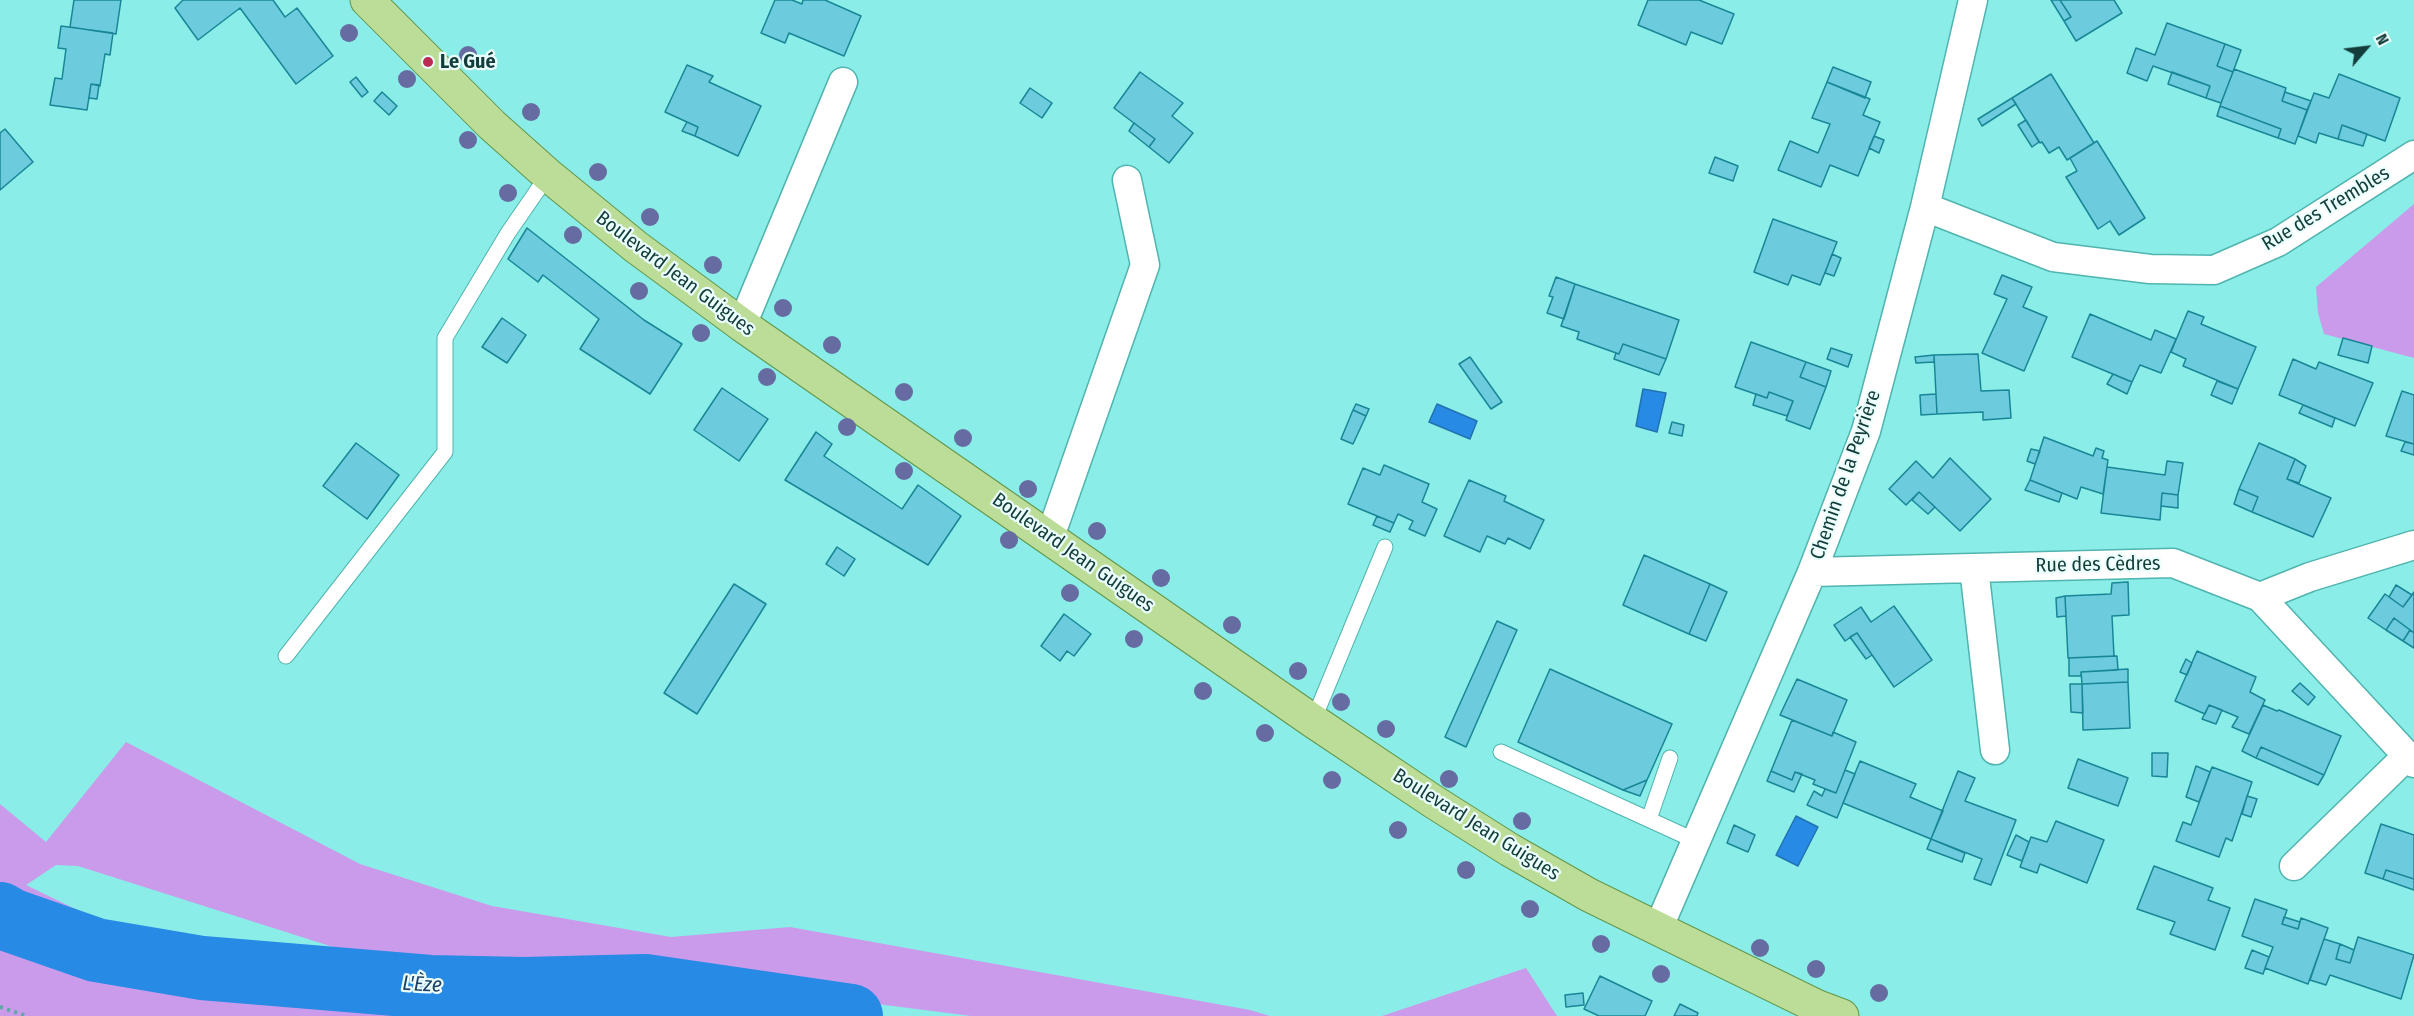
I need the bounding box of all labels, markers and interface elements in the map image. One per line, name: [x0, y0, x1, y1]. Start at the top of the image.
north arrow: [2336, 18, 2396, 78]
text: N: [2372, 31, 2393, 48]
place label: Le Gué: [440, 50, 496, 74]
marker: Le Gué: [421, 55, 435, 69]
street label: Rue des Trembles: [2258, 162, 2394, 256]
street label: Boulevard Jean Guigues: [591, 207, 759, 341]
street label: Chemin de la Peyrière: [1806, 387, 1886, 563]
street label: Boulevard Jean Guigues: [987, 488, 1159, 618]
street label: Rue des Cèdres: [2035, 552, 2161, 578]
street label: Boulevard Jean Guigues: [1388, 764, 1564, 886]
water label: L'Èze: [402, 971, 442, 999]

